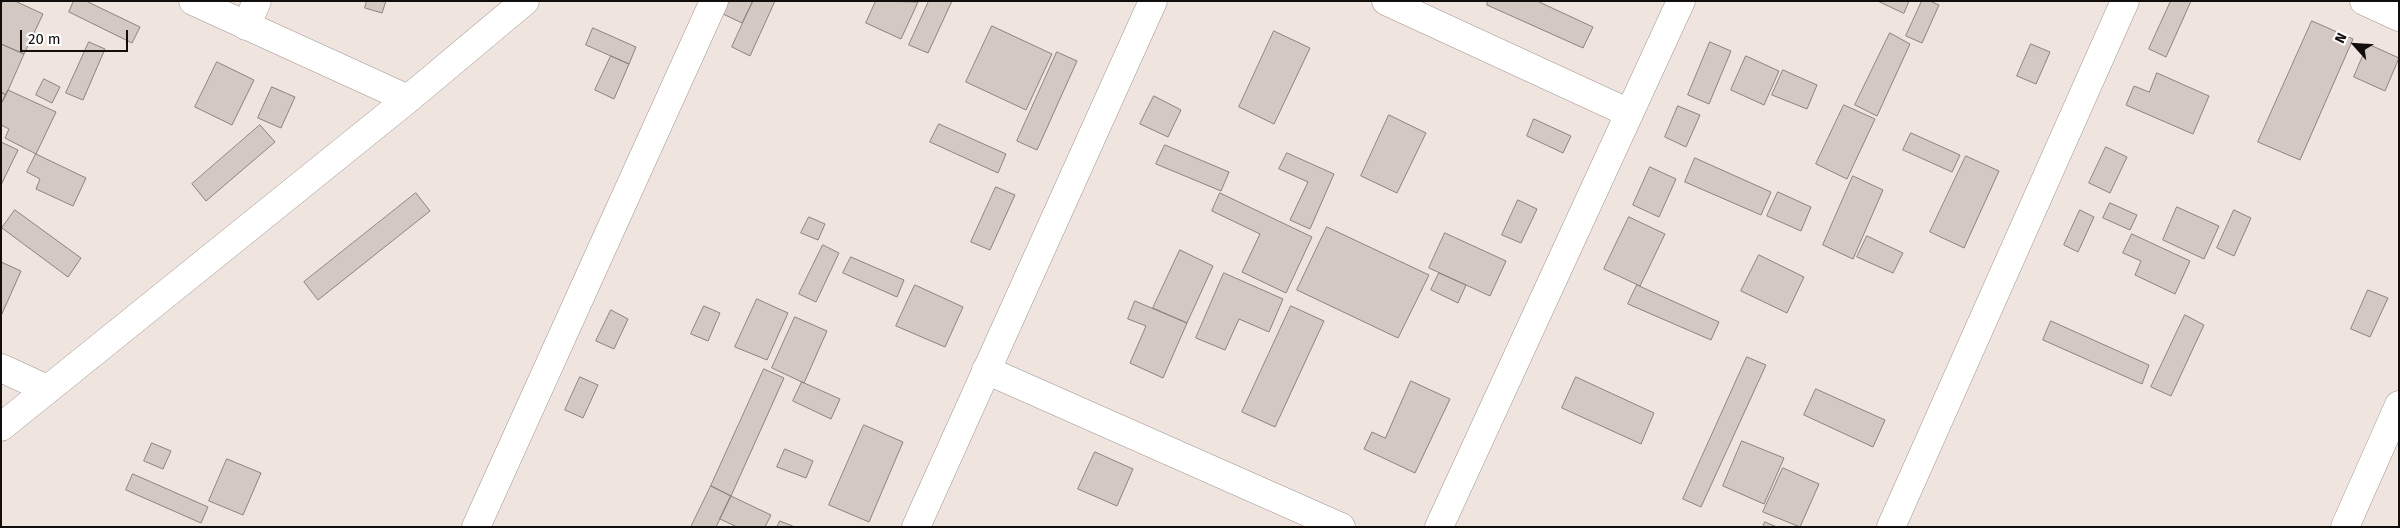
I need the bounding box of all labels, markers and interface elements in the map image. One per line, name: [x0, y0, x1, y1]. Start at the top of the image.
scale bar: [22, 20, 130, 52]
north arrow: [2330, 20, 2380, 70]
text: 20 m: [28, 30, 61, 48]
text: N: [2331, 30, 2351, 46]

